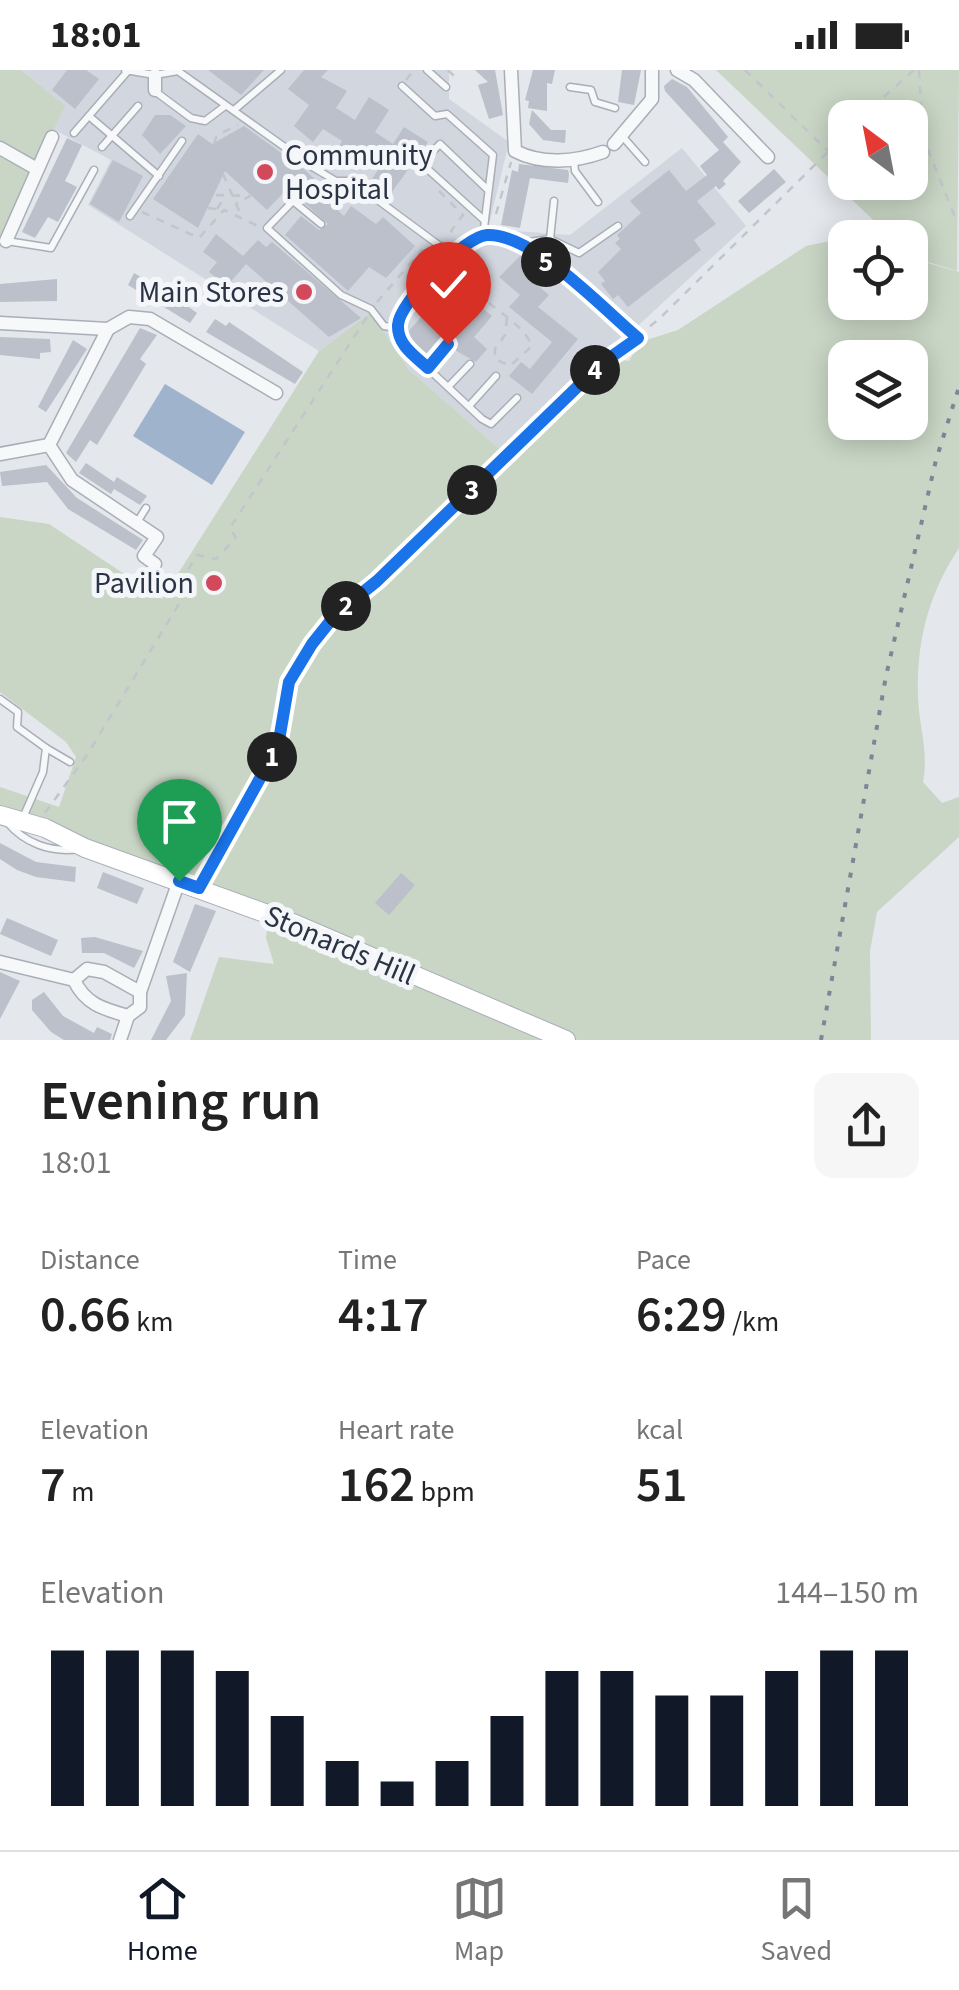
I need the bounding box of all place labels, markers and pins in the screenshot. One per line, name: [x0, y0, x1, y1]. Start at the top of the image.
place label: Community Hospital: [285, 134, 432, 211]
marker: Community Hospital: [254, 161, 276, 183]
pin: 5: [521, 237, 571, 287]
pin: [406, 242, 491, 345]
place label: Main Stores: [138, 271, 284, 314]
marker: Main Stores: [293, 281, 315, 303]
pin: 4: [570, 345, 620, 395]
pin: 3: [447, 465, 497, 515]
place label: Pavilion: [94, 562, 194, 605]
marker: Pavilion: [203, 572, 225, 594]
pin: 2: [321, 581, 371, 631]
pin: 1: [247, 732, 297, 782]
pin: [137, 779, 222, 882]

